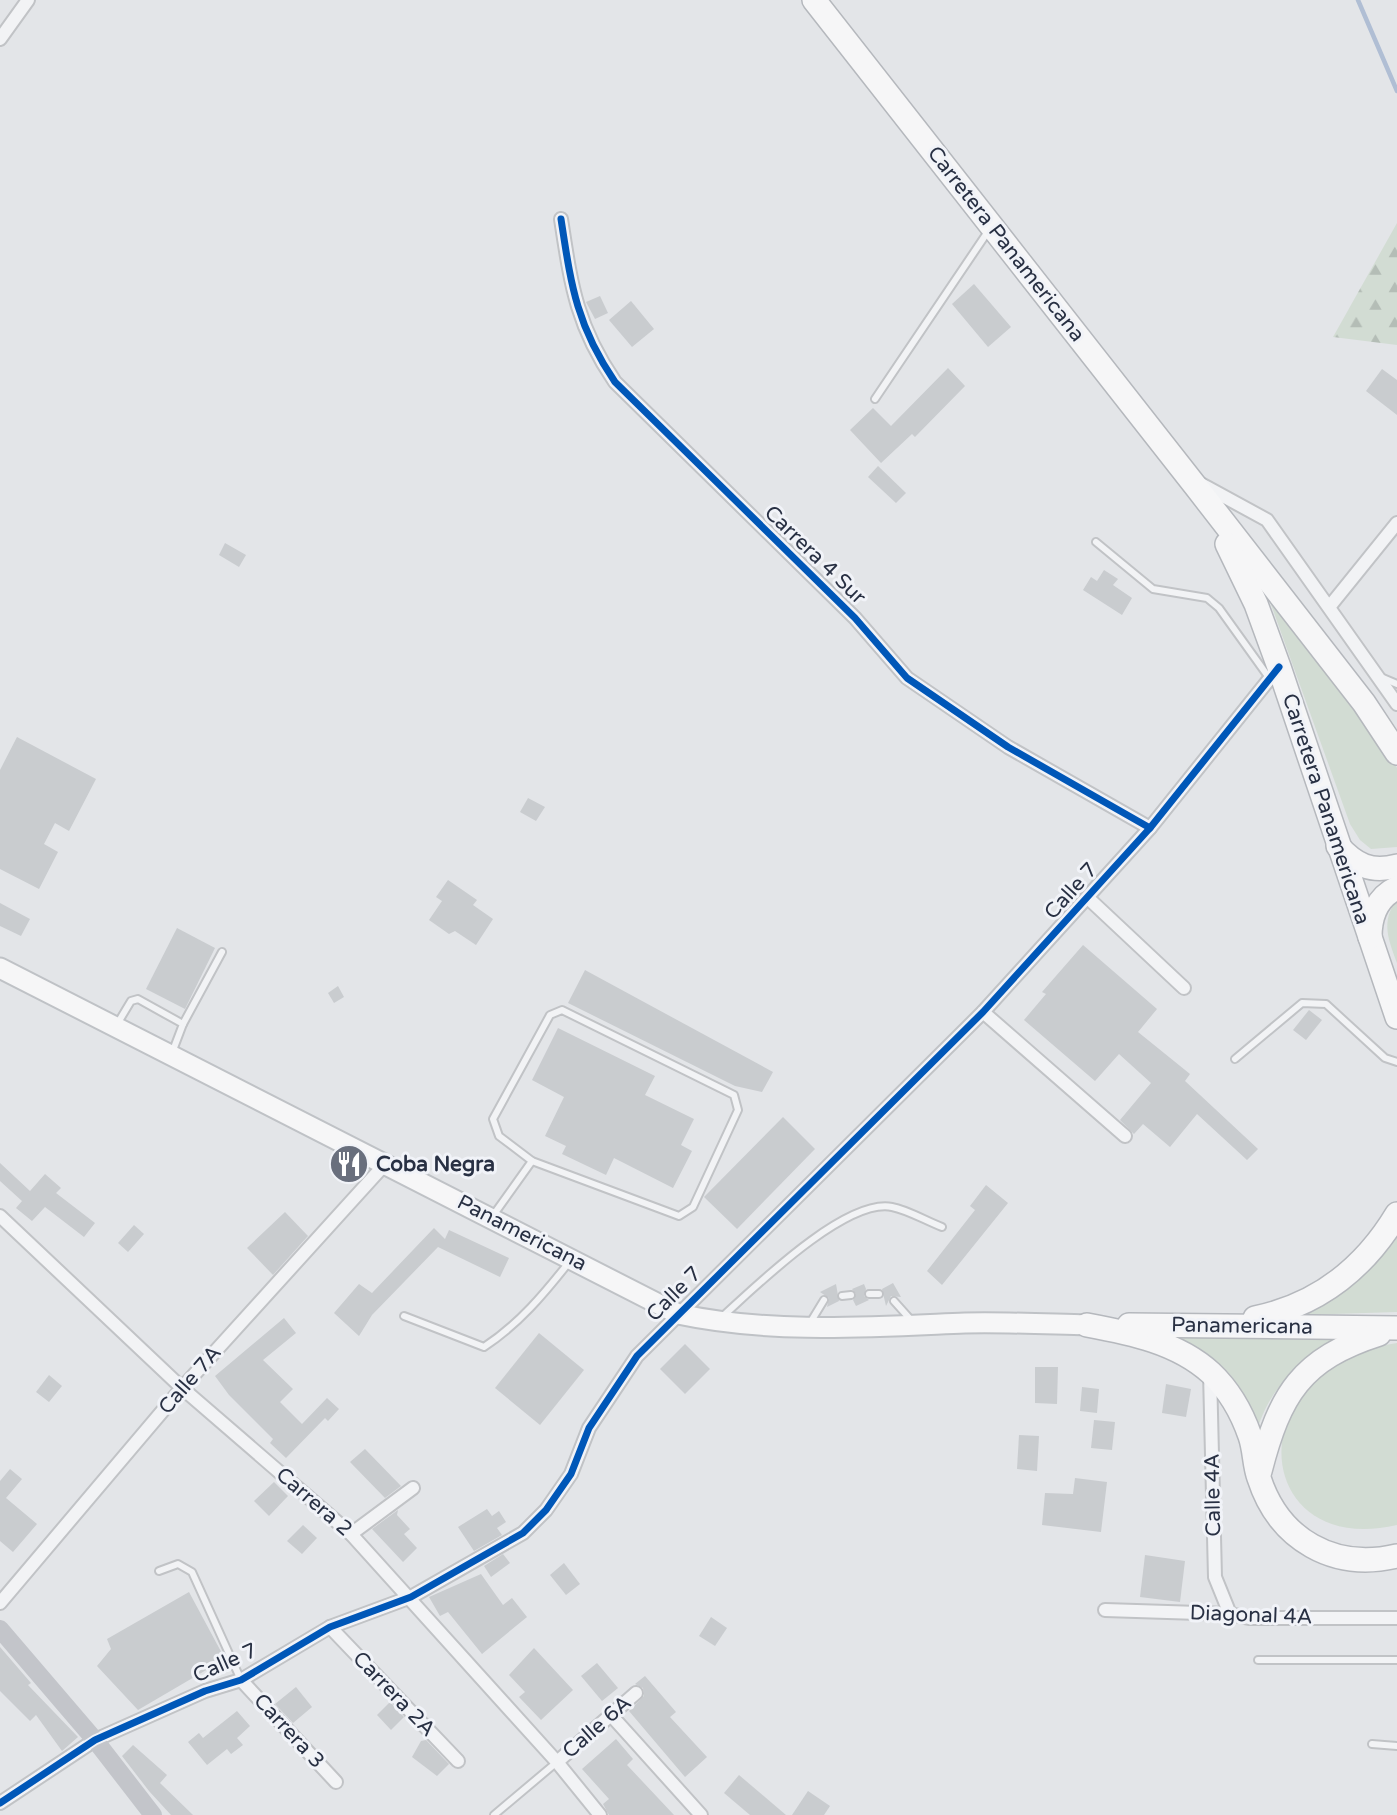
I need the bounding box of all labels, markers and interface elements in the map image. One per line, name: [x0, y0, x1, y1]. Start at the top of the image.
street label: Carretera Panamericana: [922, 141, 1090, 347]
street label: Carrera 4 Sur: [759, 500, 871, 610]
street label: Carretera Panamericana: [1277, 690, 1375, 928]
street label: Calle 7: [1039, 858, 1103, 924]
restaurant icon: Coba Negra: [328, 1143, 370, 1185]
place label: Coba Negra: [376, 1152, 495, 1177]
street label: Panamericana: [453, 1190, 591, 1276]
street label: Calle 7: [641, 1261, 707, 1327]
street label: Panamericana: [1171, 1312, 1313, 1340]
street label: Calle 7A: [153, 1340, 227, 1420]
street label: Calle 4A: [1200, 1453, 1226, 1537]
street label: Carrera 2: [271, 1462, 357, 1542]
street label: Diagonal 4A: [1189, 1600, 1313, 1630]
street label: Calle 7: [189, 1638, 261, 1688]
street label: Carrera 2A: [347, 1646, 441, 1742]
street label: Carrera 3: [248, 1689, 330, 1773]
street label: Calle 6A: [557, 1690, 637, 1764]

